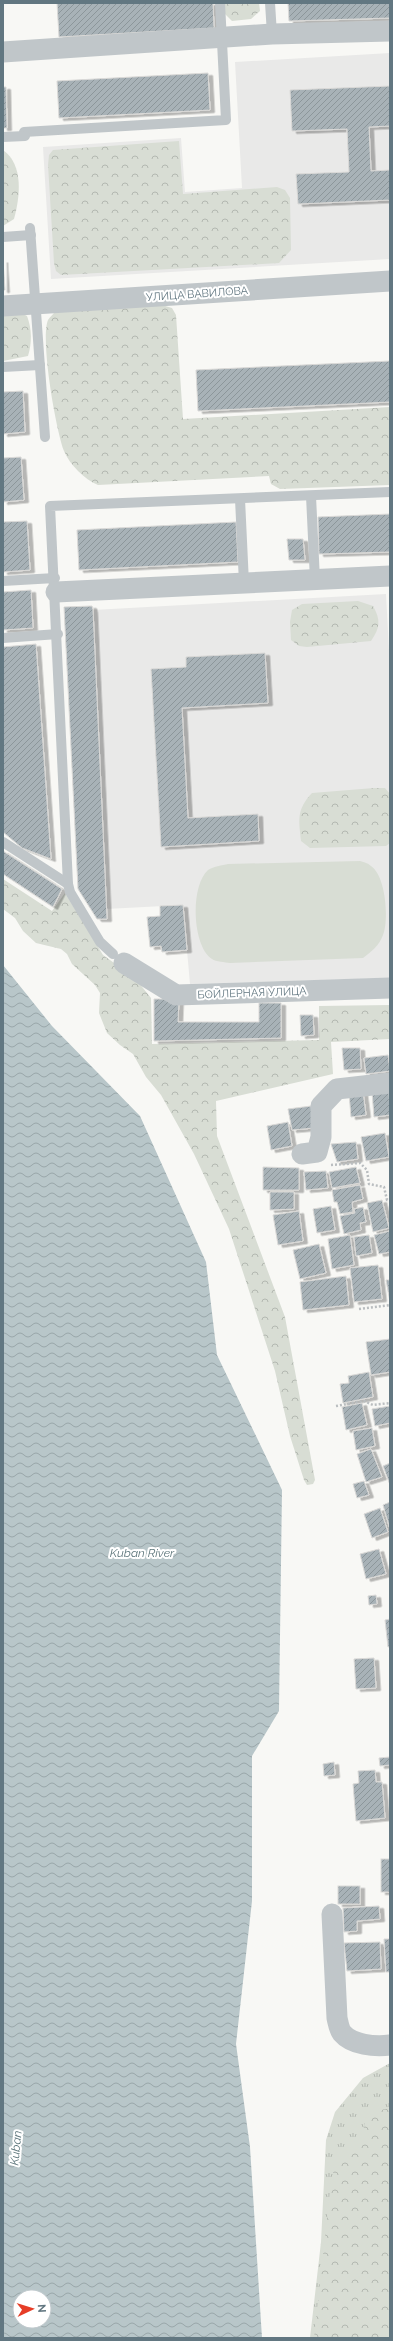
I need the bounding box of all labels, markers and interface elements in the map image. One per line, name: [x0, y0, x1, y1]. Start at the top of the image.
street label: УЛИЦА ВАВИЛОВА: [146, 284, 249, 304]
street label: БОЙЛЕРНАЯ УЛИЦА: [197, 985, 307, 1001]
water label: Kuban River: [110, 1546, 175, 1560]
water label: Kuban: [7, 2130, 25, 2166]
north arrow: [12, 2289, 52, 2329]
text: N: [35, 2304, 48, 2313]

